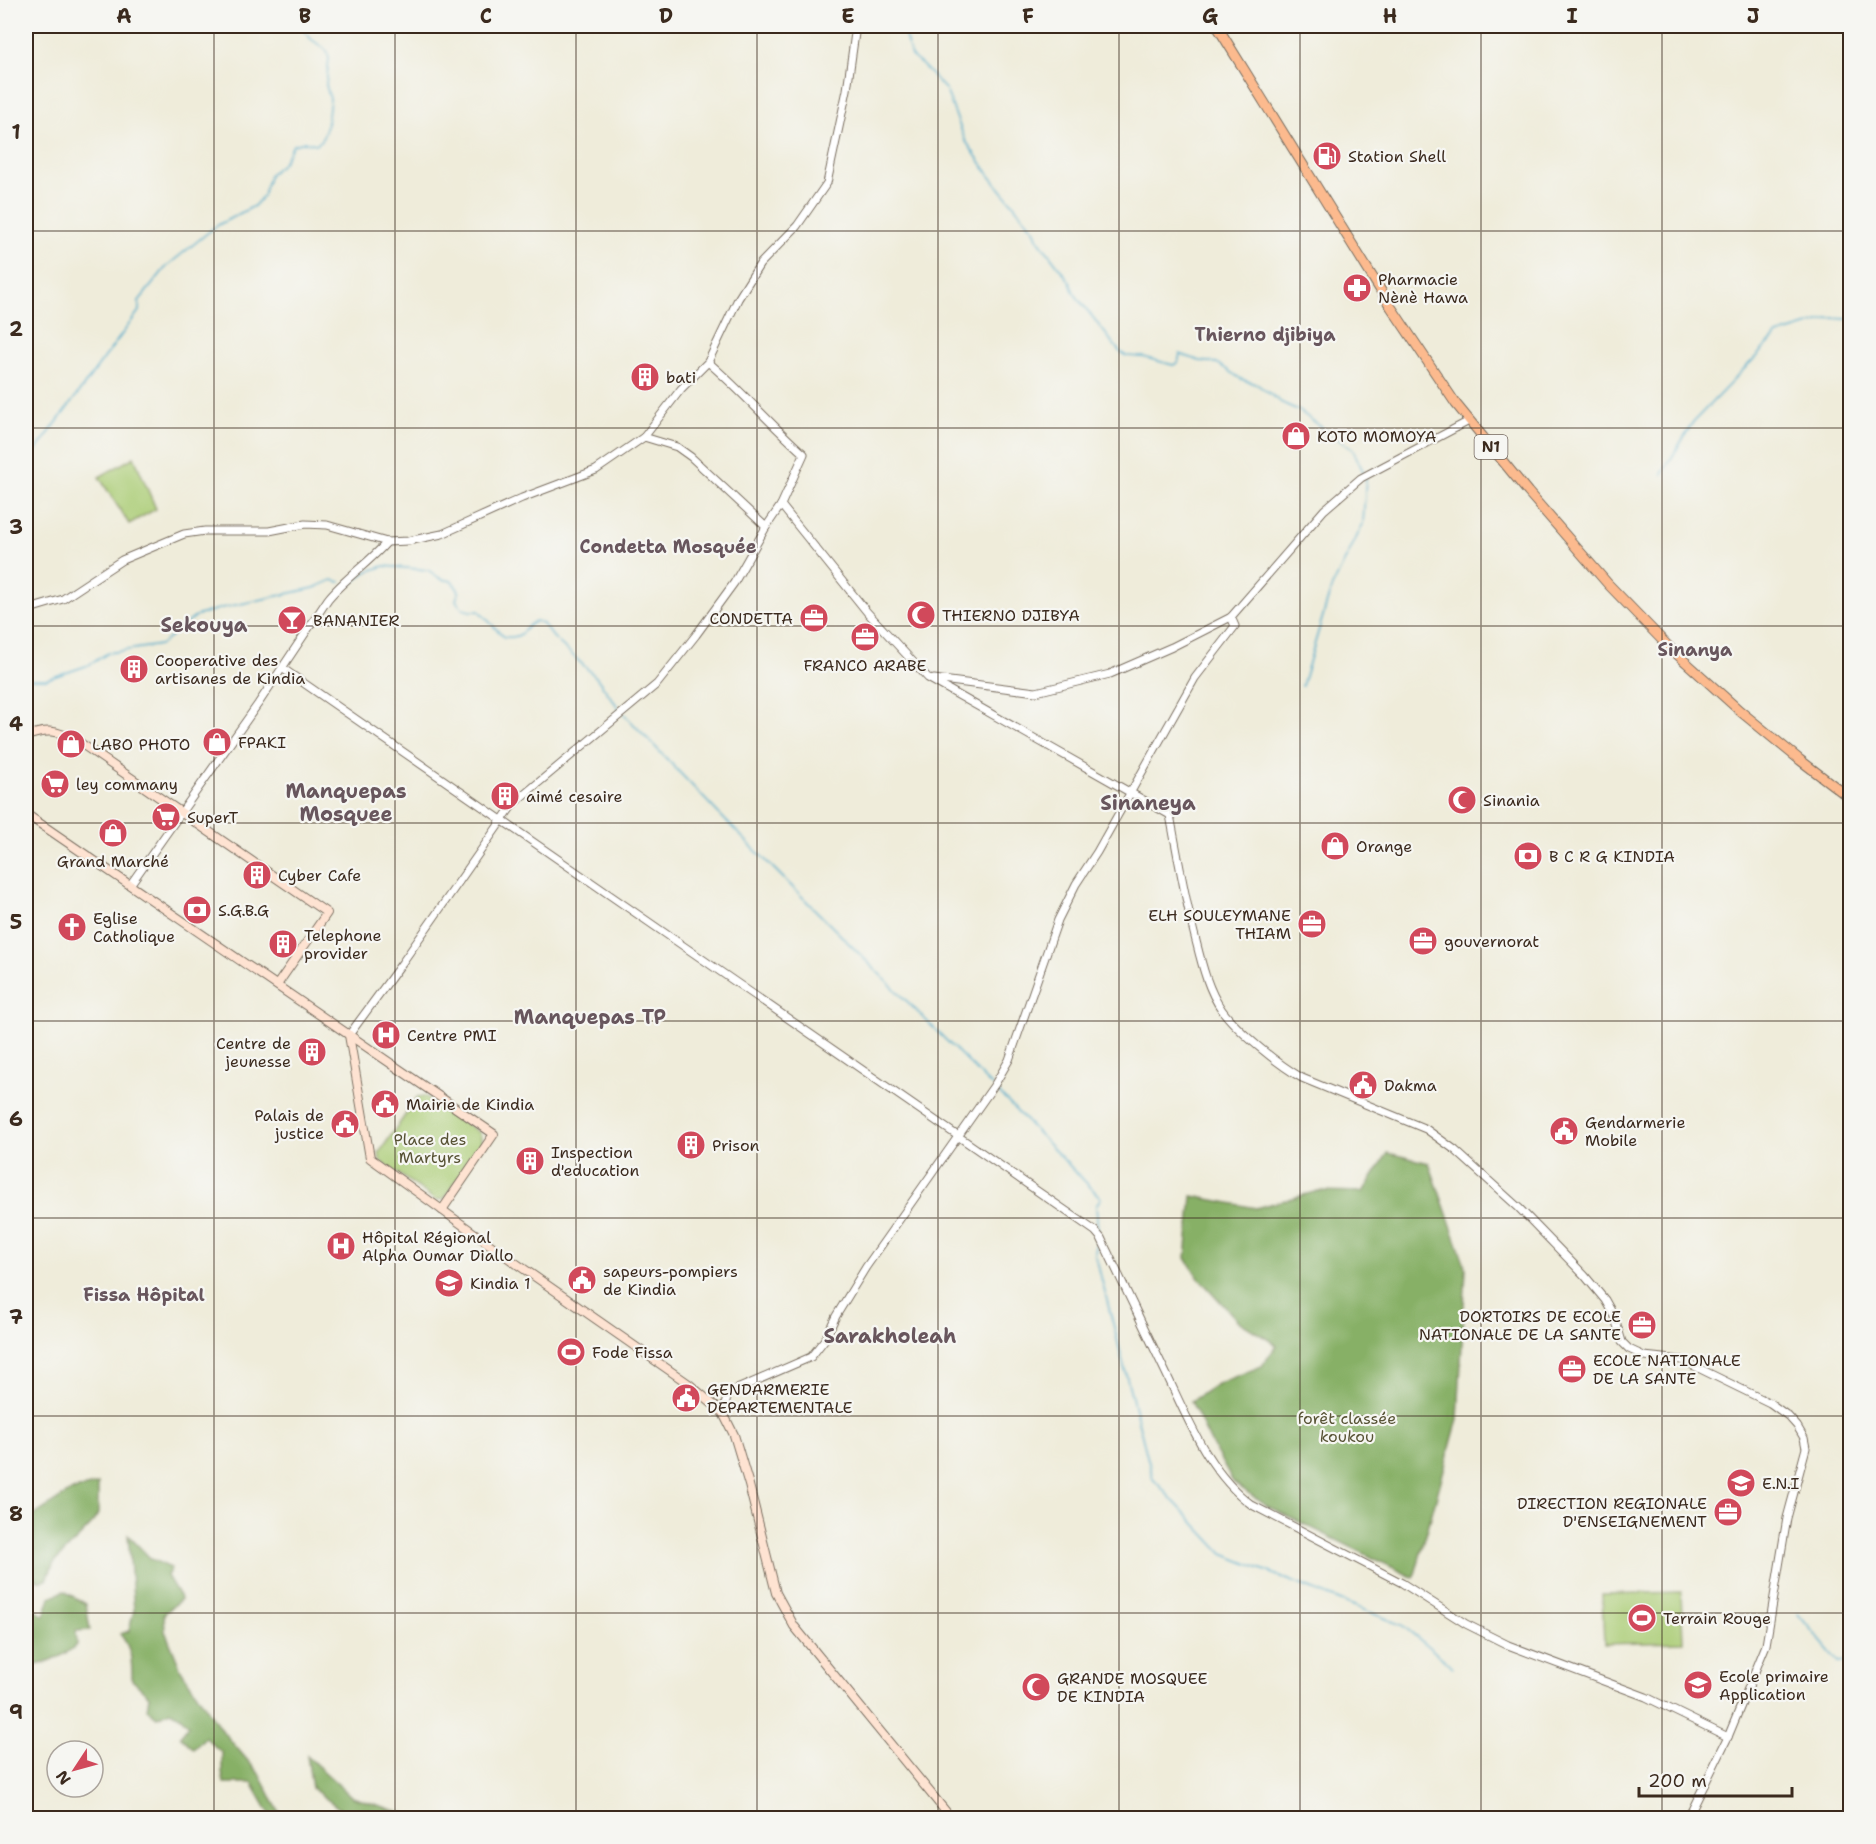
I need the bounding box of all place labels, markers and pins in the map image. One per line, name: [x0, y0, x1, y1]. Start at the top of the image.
fuel station icon: Station Shell: [1311, 140, 1343, 172]
place label: Station Shell: [1348, 146, 1446, 167]
place label: Pharmacie Nènè Hawa: [1378, 269, 1468, 308]
pharmacy icon: Pharmacie Nènè Hawa: [1341, 272, 1373, 304]
building icon: bati: [629, 361, 661, 393]
place label: bati: [666, 367, 696, 388]
shop icon: KOTO MOMOYA: [1280, 420, 1312, 452]
place label: KOTO MOMOYA: [1317, 426, 1436, 447]
mosque icon: THIERNO DJIBYA: [905, 599, 937, 631]
office icon: CONDETTA: [798, 602, 830, 634]
bar icon: BANANIER: [276, 604, 308, 636]
place label: THIERNO DJIBYA: [942, 605, 1080, 626]
place label: CONDETTA: [709, 608, 793, 629]
place label: BANANIER: [313, 610, 399, 631]
office icon: FRANCO ARABE: [849, 621, 881, 653]
place label: Cooperative des artisanes de Kindia: [155, 650, 305, 689]
building icon: Cooperative des artisanes de Kindia: [118, 653, 150, 685]
place label: FRANCO ARABE: [803, 655, 927, 676]
shop icon: FPAKI: [201, 726, 233, 758]
shop icon: LABO PHOTO: [55, 728, 87, 760]
place label: FPAKI: [238, 732, 286, 753]
place label: LABO PHOTO: [92, 734, 190, 755]
supermarket icon: ley commany: [39, 768, 71, 800]
place label: ley commany: [76, 774, 178, 795]
building icon: aimé cesaire: [489, 780, 521, 812]
mosque icon: Sinania: [1446, 784, 1478, 816]
place label: aimé cesaire: [526, 786, 623, 807]
place label: Sinania: [1483, 790, 1540, 811]
supermarket icon: SuperT: [150, 801, 182, 833]
place label: SuperT: [187, 807, 239, 828]
shop icon: Grand Marché: [97, 817, 129, 849]
shop icon: Orange: [1319, 830, 1351, 862]
place label: Orange: [1356, 836, 1412, 857]
bank icon: B C R G KINDIA: [1512, 840, 1544, 872]
place label: B C R G KINDIA: [1549, 846, 1675, 867]
place label: Grand Marché: [57, 851, 169, 872]
building icon: Cyber Cafe: [241, 859, 273, 891]
place label: Cyber Cafe: [278, 865, 361, 886]
bank icon: S.G.B.G: [181, 894, 213, 926]
place label: S.G.B.G: [218, 900, 269, 921]
place label: ELH SOULEYMANE THIAM: [1148, 905, 1291, 944]
place label: Eglise Catholique: [93, 908, 175, 947]
office icon: ELH SOULEYMANE THIAM: [1296, 908, 1328, 940]
church icon: Eglise Catholique: [56, 911, 88, 943]
place label: Telephone provider: [304, 925, 382, 964]
office icon: gouvernorat: [1407, 925, 1439, 957]
building icon: Telephone provider: [267, 928, 299, 960]
place label: gouvernorat: [1444, 931, 1539, 952]
hospital icon: Centre PMI: [370, 1019, 402, 1051]
place label: Centre PMI: [407, 1025, 497, 1046]
place label: Centre de jeunesse: [216, 1033, 291, 1072]
building icon: Centre de jeunesse: [296, 1036, 328, 1068]
public building icon: Dakma: [1347, 1069, 1379, 1101]
place label: Dakma: [1384, 1075, 1437, 1096]
public building icon: Mairie de Kindia: [369, 1088, 401, 1120]
place label: Mairie de Kindia: [406, 1094, 534, 1115]
place label: Palais de justice: [254, 1105, 324, 1144]
public building icon: Palais de justice: [329, 1108, 361, 1140]
place label: Gendarmerie Mobile: [1585, 1112, 1685, 1151]
public building icon: Gendarmerie Mobile: [1548, 1115, 1580, 1147]
building icon: Prison: [675, 1129, 707, 1161]
place label: Prison: [712, 1135, 760, 1156]
place label: Inspection d'education: [551, 1142, 640, 1181]
building icon: Inspection d'education: [514, 1145, 546, 1177]
place label: Hôpital Régional Alpha Oumar Diallo: [362, 1227, 514, 1266]
hospital icon: Hôpital Régional Alpha Oumar Diallo: [325, 1230, 357, 1262]
place label: sapeurs-pompiers de Kindia: [603, 1261, 738, 1300]
public building icon: sapeurs-pompiers de Kindia: [566, 1264, 598, 1296]
school or university icon: Kindia 1: [433, 1267, 465, 1299]
place label: Kindia 1: [470, 1273, 531, 1294]
place label: DORTOIRS DE ECOLE NATIONALE DE LA SANTE: [1419, 1306, 1621, 1345]
office icon: DORTOIRS DE ECOLE NATIONALE DE LA SANTE: [1626, 1309, 1658, 1341]
sports icon: Fode Fissa: [555, 1336, 587, 1368]
place label: Fode Fissa: [592, 1342, 673, 1363]
place label: ECOLE NATIONALE DE LA SANTE: [1593, 1350, 1741, 1389]
office icon: ECOLE NATIONALE DE LA SANTE: [1556, 1353, 1588, 1385]
place label: GENDARMERIE DEPARTEMENTALE: [707, 1379, 853, 1418]
public building icon: GENDARMERIE DEPARTEMENTALE: [670, 1382, 702, 1414]
school or university icon: E.N.I: [1725, 1467, 1757, 1499]
place label: E.N.I: [1762, 1473, 1800, 1494]
place label: DIRECTION REGIONALE D'ENSEIGNEMENT: [1517, 1493, 1707, 1532]
office icon: DIRECTION REGIONALE D'ENSEIGNEMENT: [1712, 1496, 1744, 1528]
sports icon: Terrain Rouge: [1626, 1602, 1658, 1634]
place label: Terrain Rouge: [1663, 1608, 1771, 1629]
place label: Ecole primaire Application: [1719, 1666, 1829, 1705]
place label: GRANDE MOSQUEE DE KINDIA: [1057, 1668, 1208, 1707]
school or university icon: Ecole primaire Application: [1682, 1669, 1714, 1701]
mosque icon: GRANDE MOSQUEE DE KINDIA: [1020, 1671, 1052, 1703]

